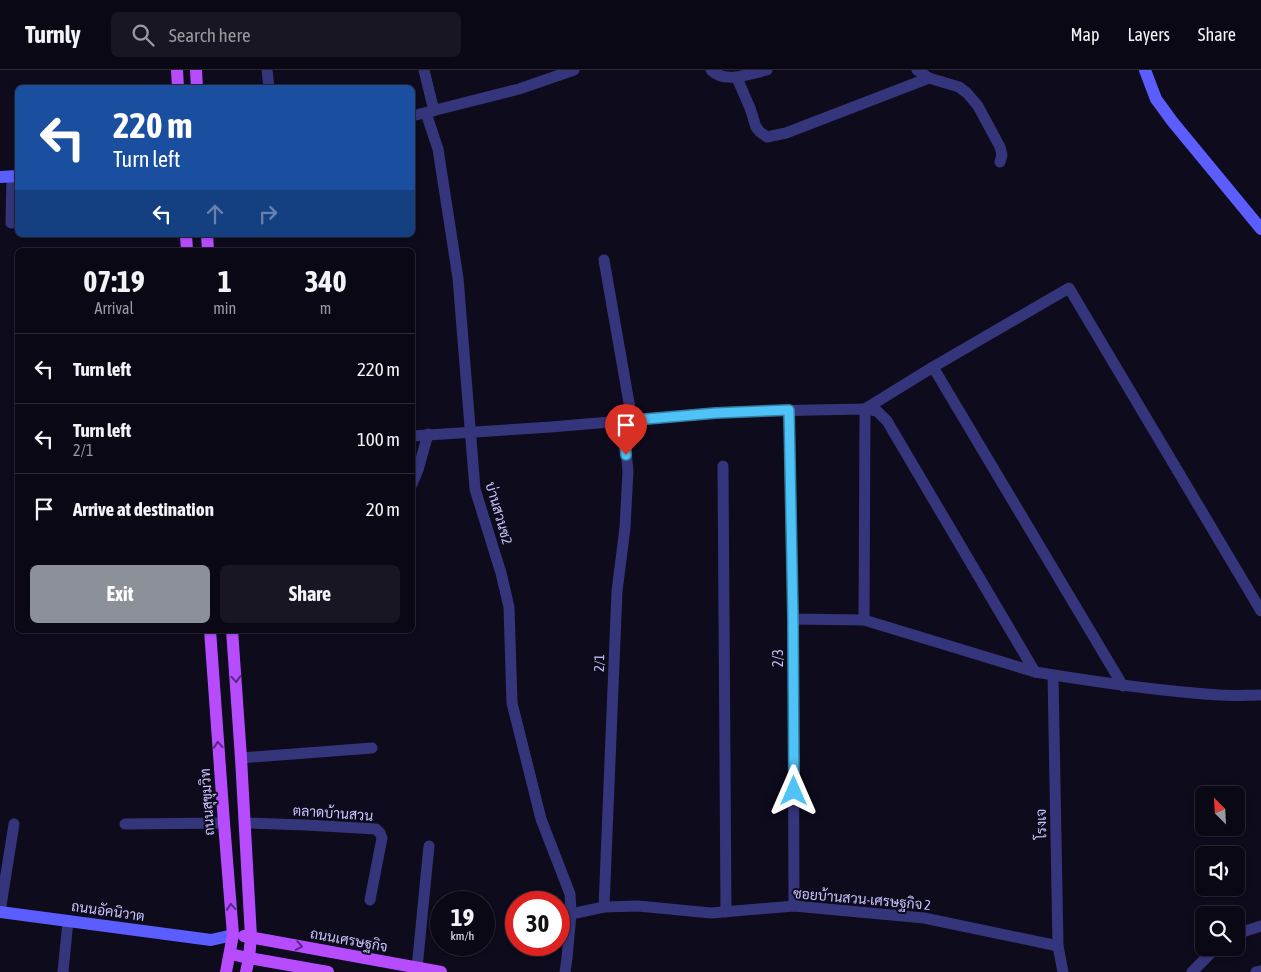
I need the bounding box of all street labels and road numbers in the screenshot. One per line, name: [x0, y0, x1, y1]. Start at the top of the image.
street label: บ่านสวนซ2: [482, 480, 516, 546]
street label: 2/3: [770, 649, 786, 667]
street label: 2/1: [591, 654, 607, 672]
street label: ถนนสุขุมวิท: [197, 768, 219, 836]
street label: ตลาดบ้านสวน: [292, 801, 374, 824]
street label: โรงเจ: [1033, 809, 1049, 840]
street label: ซอยบ้านสวน-เศรษฐกิจ 2: [792, 884, 932, 914]
street label: ถนนอัคนิวาต: [70, 898, 146, 924]
street label: ถนนเศรษฐกิจ: [309, 925, 389, 956]

